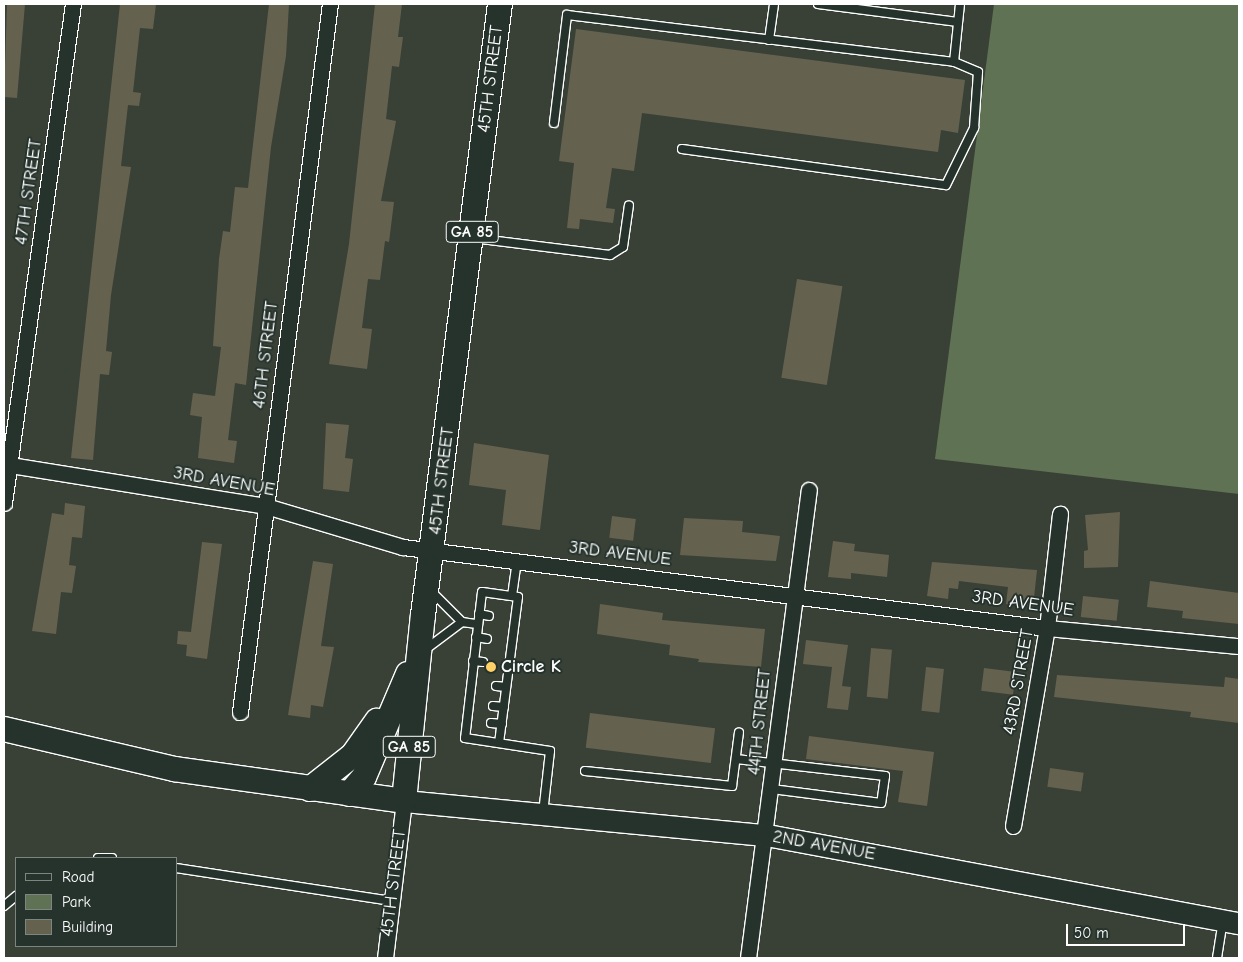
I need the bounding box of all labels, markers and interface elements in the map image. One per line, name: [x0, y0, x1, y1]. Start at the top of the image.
street label: 45TH STREET: [474, 24, 508, 134]
street label: 47TH STREET: [11, 138, 47, 246]
road number: GA 85: [444, 218, 500, 246]
street label: 46TH STREET: [249, 300, 283, 410]
street label: 45TH STREET: [425, 426, 459, 536]
street label: 3RD AVENUE: [172, 462, 276, 502]
street label: 3RD AVENUE: [568, 537, 672, 571]
street label: 3RD AVENUE: [971, 586, 1075, 622]
street label: 43RD STREET: [999, 627, 1039, 737]
place label: Circle K: [501, 656, 561, 678]
marker: Circle K: [485, 661, 497, 673]
street label: 44TH STREET: [744, 668, 776, 776]
road number: GA 85: [382, 734, 436, 760]
street label: 2ND AVENUE: [771, 826, 877, 866]
street label: 45TH STREET: [377, 828, 411, 938]
legend: [15, 857, 178, 947]
text: Road: [62, 868, 94, 886]
text: Park: [62, 893, 91, 911]
scale bar: [1068, 914, 1187, 946]
text: Building: [62, 918, 113, 936]
text: 50 m: [1074, 924, 1109, 942]

